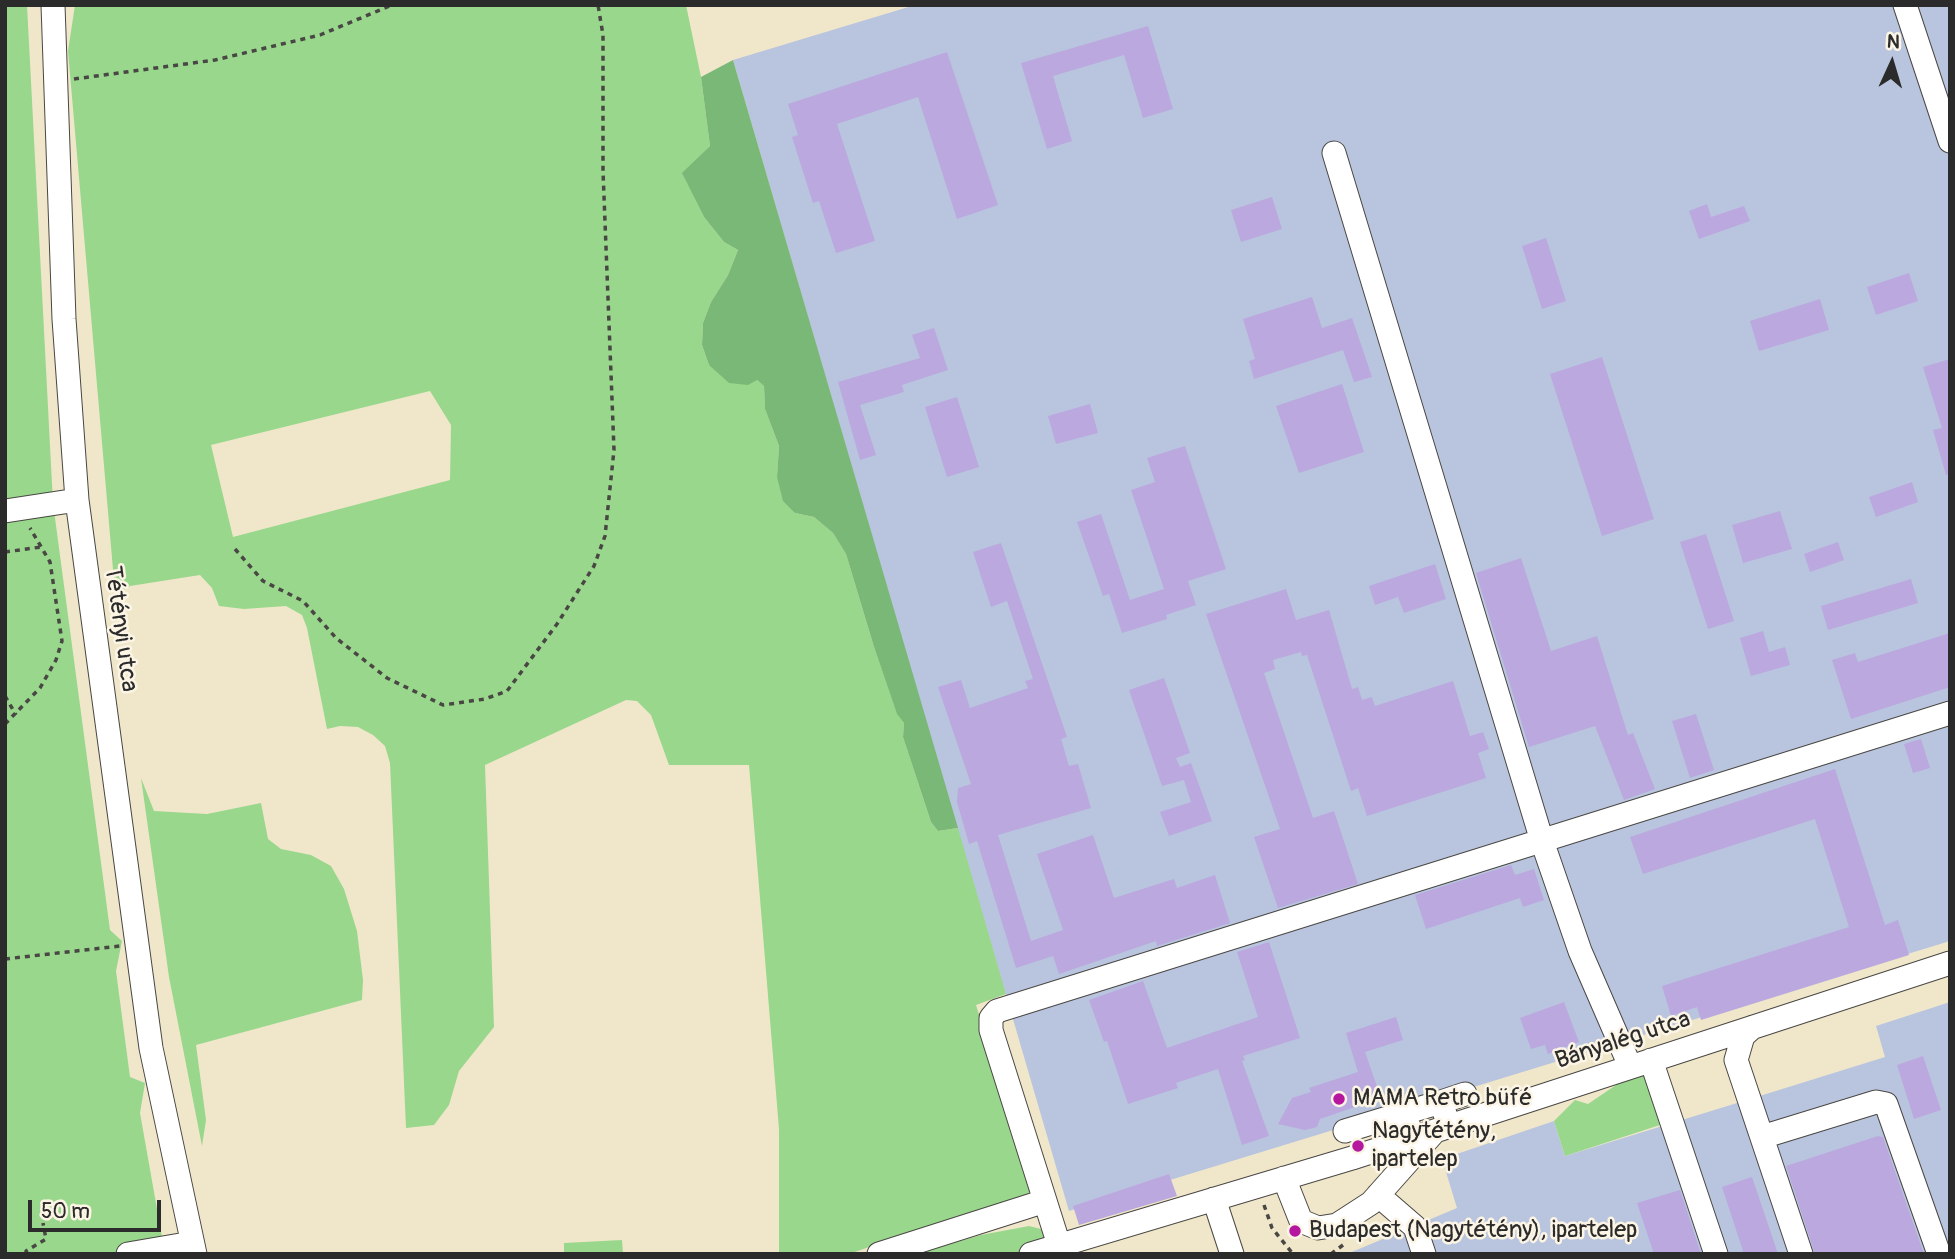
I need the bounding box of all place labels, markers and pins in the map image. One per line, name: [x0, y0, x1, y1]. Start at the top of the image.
place label: MAMA Retro büfé: [1353, 1085, 1532, 1113]
marker: MAMA Retro büfé: [1331, 1091, 1347, 1107]
place label: Nagytétény, ipartelep: [1372, 1118, 1496, 1174]
marker: Nagytétény, ipartelep: [1350, 1138, 1366, 1154]
place label: Budapest (Nagytétény), ipartelep: [1309, 1217, 1637, 1245]
marker: Budapest (Nagytétény), ipartelep: [1287, 1223, 1303, 1239]

